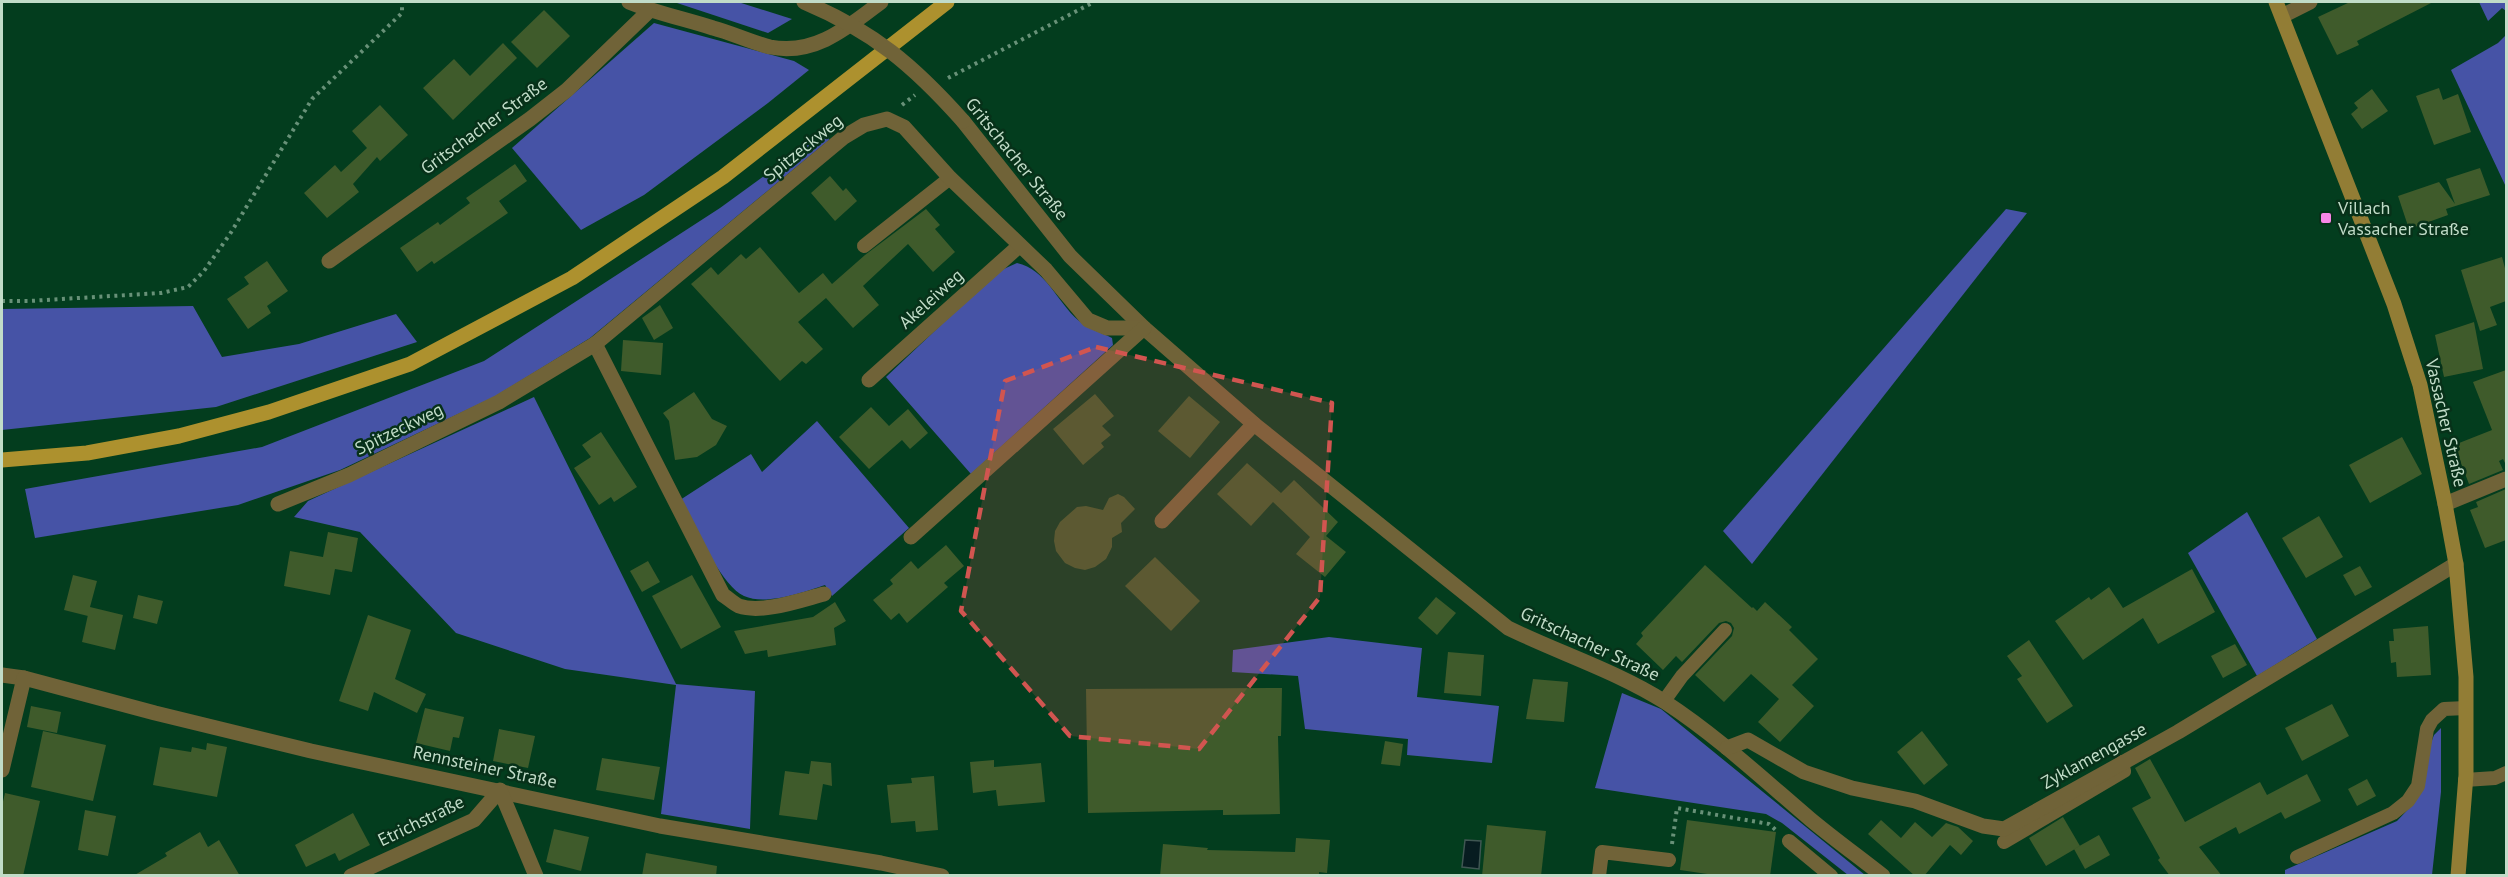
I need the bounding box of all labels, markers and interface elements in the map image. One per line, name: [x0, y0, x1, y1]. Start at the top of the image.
street label: Gritschacher Straße: [416, 72, 552, 179]
street label: Gritschacher Straße: [961, 93, 1074, 225]
street label: Spitzeckweg: [758, 109, 847, 187]
place label: Villach Vassacher Straße: [2337, 196, 2469, 240]
marker: Villach Vassacher Straße: [2319, 211, 2333, 225]
street label: Akeleiweg: [894, 264, 968, 334]
street label: Vassacher Straße: [2420, 356, 2472, 489]
street label: Spitzeckweg: [351, 397, 447, 460]
street label: Gritschacher Straße: [1517, 601, 1664, 686]
street label: Zyklamengasse: [2037, 717, 2150, 794]
street label: Rennsteiner Straße: [411, 740, 559, 793]
street label: Etrichstraße: [374, 790, 468, 851]

